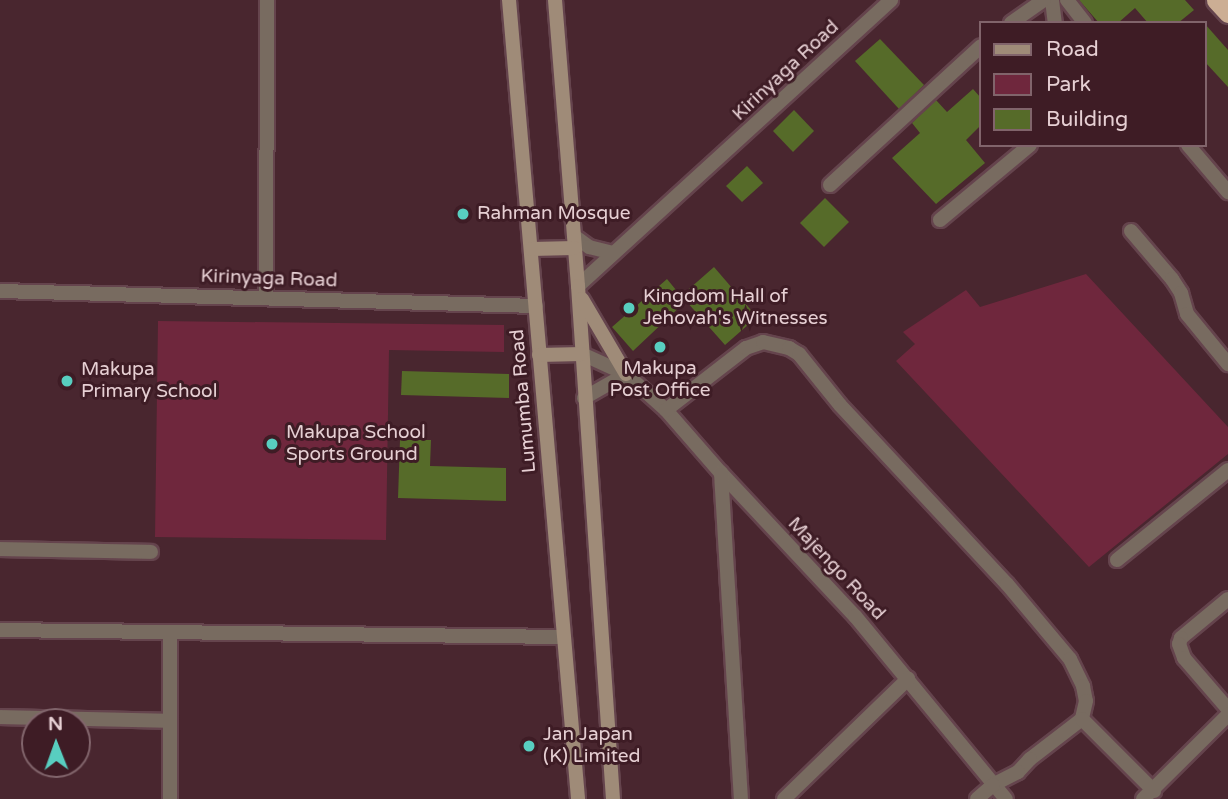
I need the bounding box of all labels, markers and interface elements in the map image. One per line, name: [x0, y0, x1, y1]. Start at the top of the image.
street label: Kirinyaga Road: [728, 16, 844, 126]
legend: [979, 21, 1207, 147]
text: Road: [1046, 37, 1099, 62]
text: Park: [1046, 72, 1091, 97]
text: Building: [1046, 107, 1128, 132]
place label: Rahman Mosque: [477, 203, 630, 225]
marker: Rahman Mosque: [455, 206, 471, 222]
street label: Kirinyaga Road: [200, 265, 338, 293]
place label: Kingdom Hall of Jehovah's Witnesses: [643, 286, 828, 330]
marker: Kingdom Hall of Jehovah's Witnesses: [621, 300, 637, 316]
street label: Lumumba Road: [506, 328, 542, 474]
marker: Makupa Post Office: [652, 339, 668, 355]
place label: Makupa Post Office: [609, 358, 711, 402]
place label: Makupa Primary School: [81, 359, 217, 403]
marker: Makupa Primary School: [59, 373, 75, 389]
place label: Makupa School Sports Ground: [286, 422, 426, 466]
marker: Makupa School Sports Ground: [264, 436, 280, 452]
street label: Majengo Road: [783, 513, 889, 625]
north arrow: [21, 708, 91, 778]
text: N: [48, 713, 63, 735]
place label: Jan Japan (K) Limited: [543, 724, 641, 768]
marker: Jan Japan (K) Limited: [521, 738, 537, 754]

